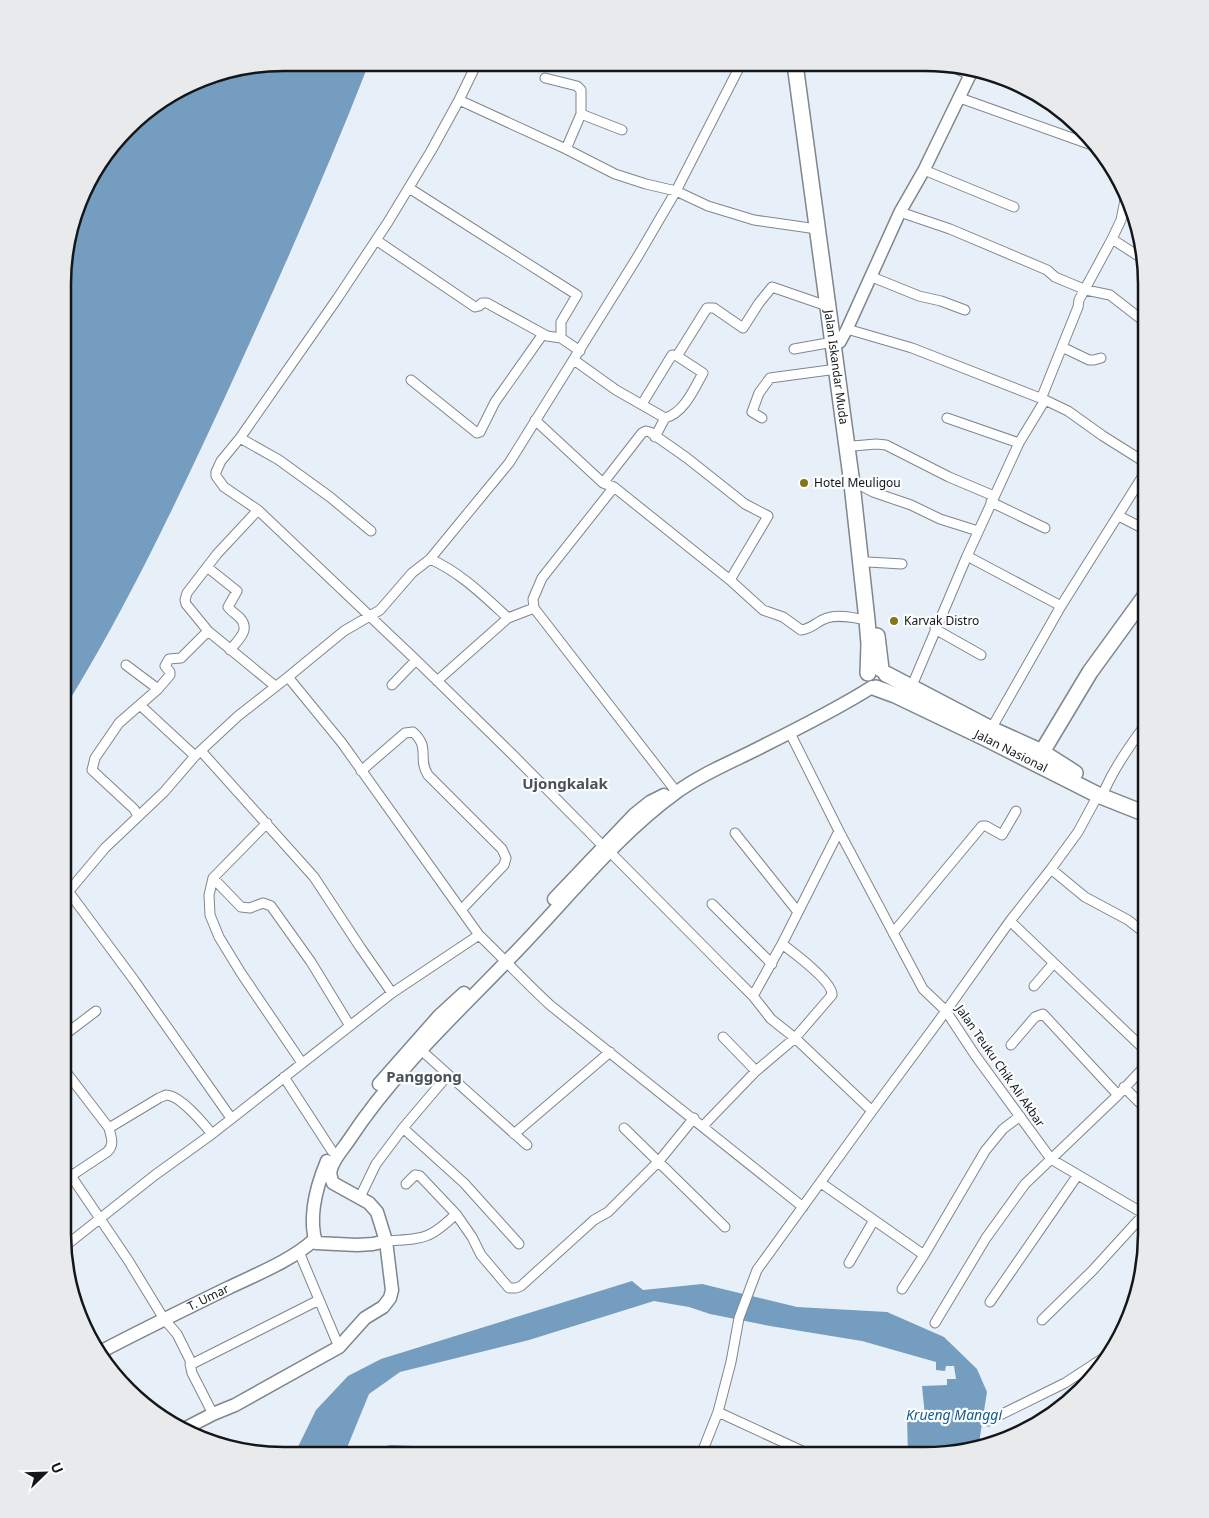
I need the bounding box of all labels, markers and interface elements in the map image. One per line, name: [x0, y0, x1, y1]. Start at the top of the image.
street label: Jalan Iskandar Muda: [820, 308, 853, 426]
place label: Hotel Meuligou: [814, 474, 901, 491]
marker: Hotel Meuligou: [798, 477, 810, 489]
place label: Karvak Distro: [904, 612, 979, 629]
marker: Karvak Distro: [888, 615, 900, 627]
street label: Jalan Nasional: [971, 725, 1051, 776]
district label: Ujongkalak: [522, 773, 608, 793]
street label: Jalan Teuku Chik Ali Akbar: [951, 1001, 1049, 1130]
district label: Panggong: [386, 1066, 462, 1086]
street label: T. Umar: [184, 1280, 231, 1315]
water label: Krueng Manggi: [906, 1405, 1002, 1424]
north arrow: [20, 1448, 70, 1498]
text: U: [47, 1459, 68, 1476]

